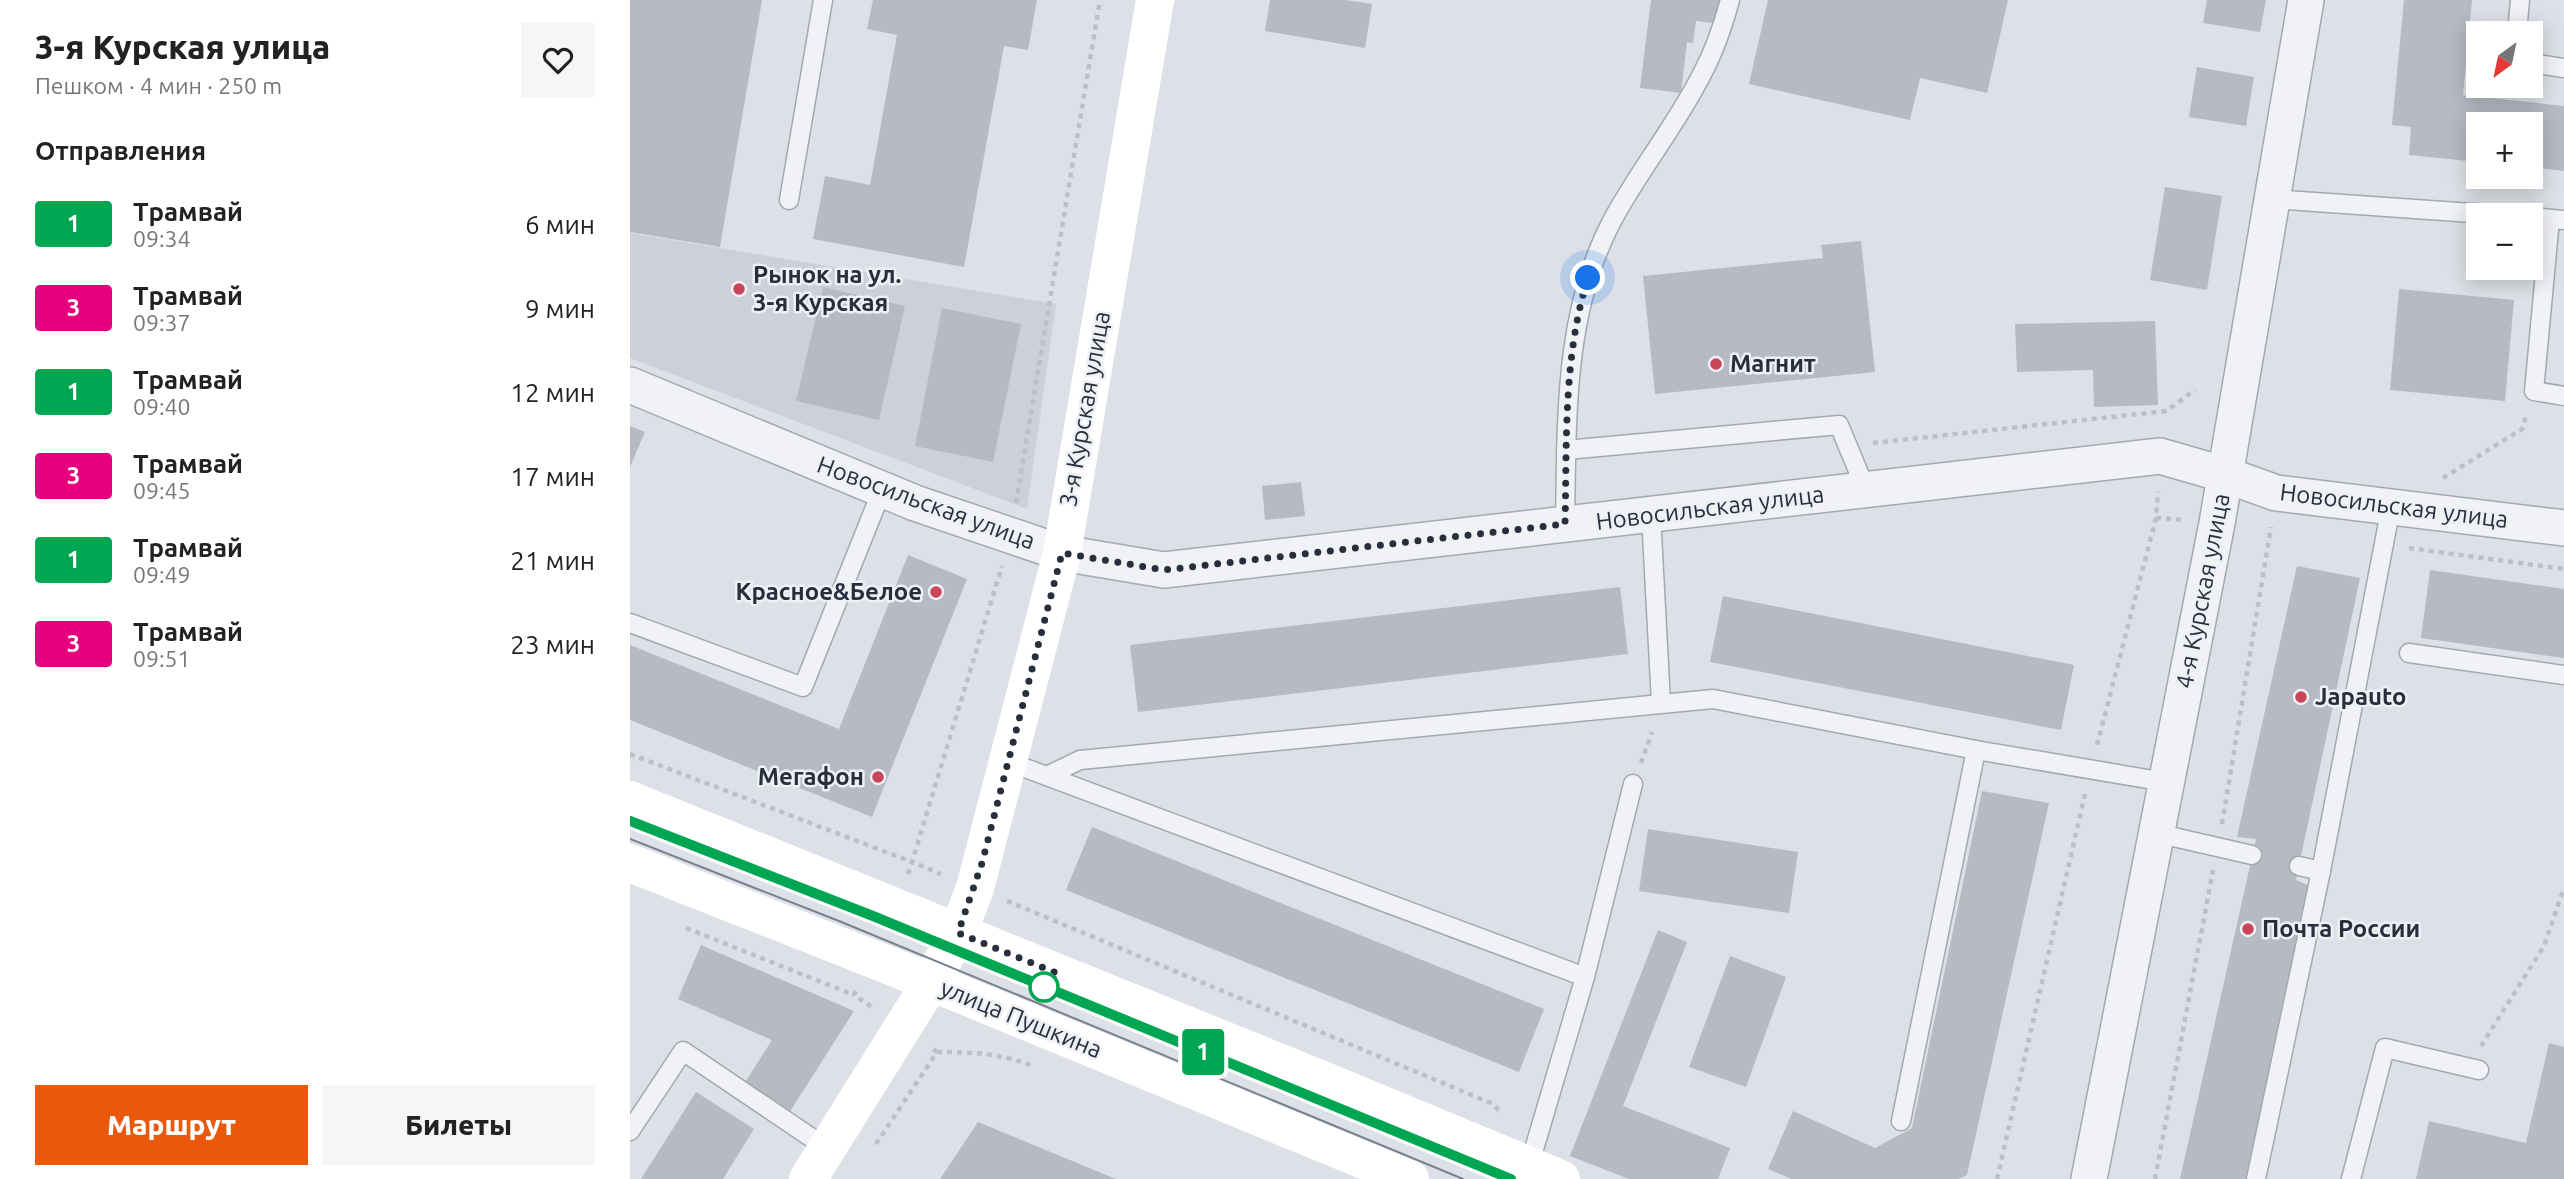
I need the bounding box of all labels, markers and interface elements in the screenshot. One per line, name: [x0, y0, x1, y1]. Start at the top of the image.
north arrow: [2466, 21, 2543, 98]
map controls: [2466, 21, 2543, 280]
button: heart: [521, 23, 595, 97]
text: 3-я Курская улица: [35, 28, 330, 65]
text: Пешком · 4 мин · 250 m: [35, 73, 282, 98]
button: +: [2466, 112, 2543, 189]
text: Отправления: [35, 136, 206, 165]
text: Трамвай: [133, 197, 243, 226]
button: −: [2466, 203, 2543, 280]
text: 1: [67, 210, 80, 237]
text: 6 мин: [525, 210, 595, 239]
text: 09:34: [133, 226, 191, 251]
your location: [1570, 260, 1605, 295]
place label: Рынок на ул. 3-я Курская: [753, 261, 901, 316]
text: Трамвай: [133, 281, 243, 310]
marker: Рынок на ул. 3-я Курская: [731, 281, 747, 297]
text: 3: [67, 294, 80, 321]
text: 9 мин: [525, 294, 595, 323]
street label: 3-я Курская улица: [1054, 309, 1115, 509]
text: 09:37: [133, 310, 191, 335]
place label: Магнит: [1730, 350, 1816, 377]
marker: Магнит: [1708, 356, 1724, 372]
text: Трамвай: [133, 365, 243, 394]
text: 1: [67, 378, 80, 405]
text: 12 мин: [510, 378, 595, 407]
text: 09:40: [133, 394, 191, 419]
text: Трамвай: [133, 449, 243, 478]
street label: Новосильская улица: [814, 451, 1039, 555]
text: 3: [67, 462, 80, 489]
text: 17 мин: [510, 462, 595, 491]
text: 09:45: [133, 478, 191, 503]
street label: Новосильская улица: [2278, 478, 2510, 533]
street label: Новосильская улица: [1594, 480, 1826, 535]
street label: 4-я Курская улица: [2170, 491, 2235, 691]
text: Трамвай: [133, 533, 243, 562]
text: 1: [67, 546, 80, 573]
text: 21 мин: [510, 546, 595, 575]
text: 09:49: [133, 562, 191, 587]
place label: Красное&Белое: [735, 578, 922, 605]
marker: Красное&Белое: [928, 584, 944, 600]
text: Трамвай: [133, 617, 243, 646]
text: 3: [67, 630, 80, 657]
text: 23 мин: [510, 630, 595, 659]
text: 09:51: [133, 646, 191, 671]
place label: Japauto: [2315, 683, 2406, 710]
marker: Japauto: [2293, 689, 2309, 705]
place label: Мегафон: [758, 763, 864, 790]
marker: Мегафон: [870, 769, 886, 785]
place label: Почта России: [2262, 915, 2420, 942]
marker: Почта России: [2240, 921, 2256, 937]
unlabelled marker: [1029, 972, 1059, 1002]
street label: улица Пушкина: [937, 974, 1106, 1063]
line badge: 1: [1180, 1029, 1226, 1075]
text: 1: [1196, 1038, 1210, 1065]
button: Маршрут: [35, 1085, 308, 1165]
button: Билеты: [322, 1085, 595, 1165]

